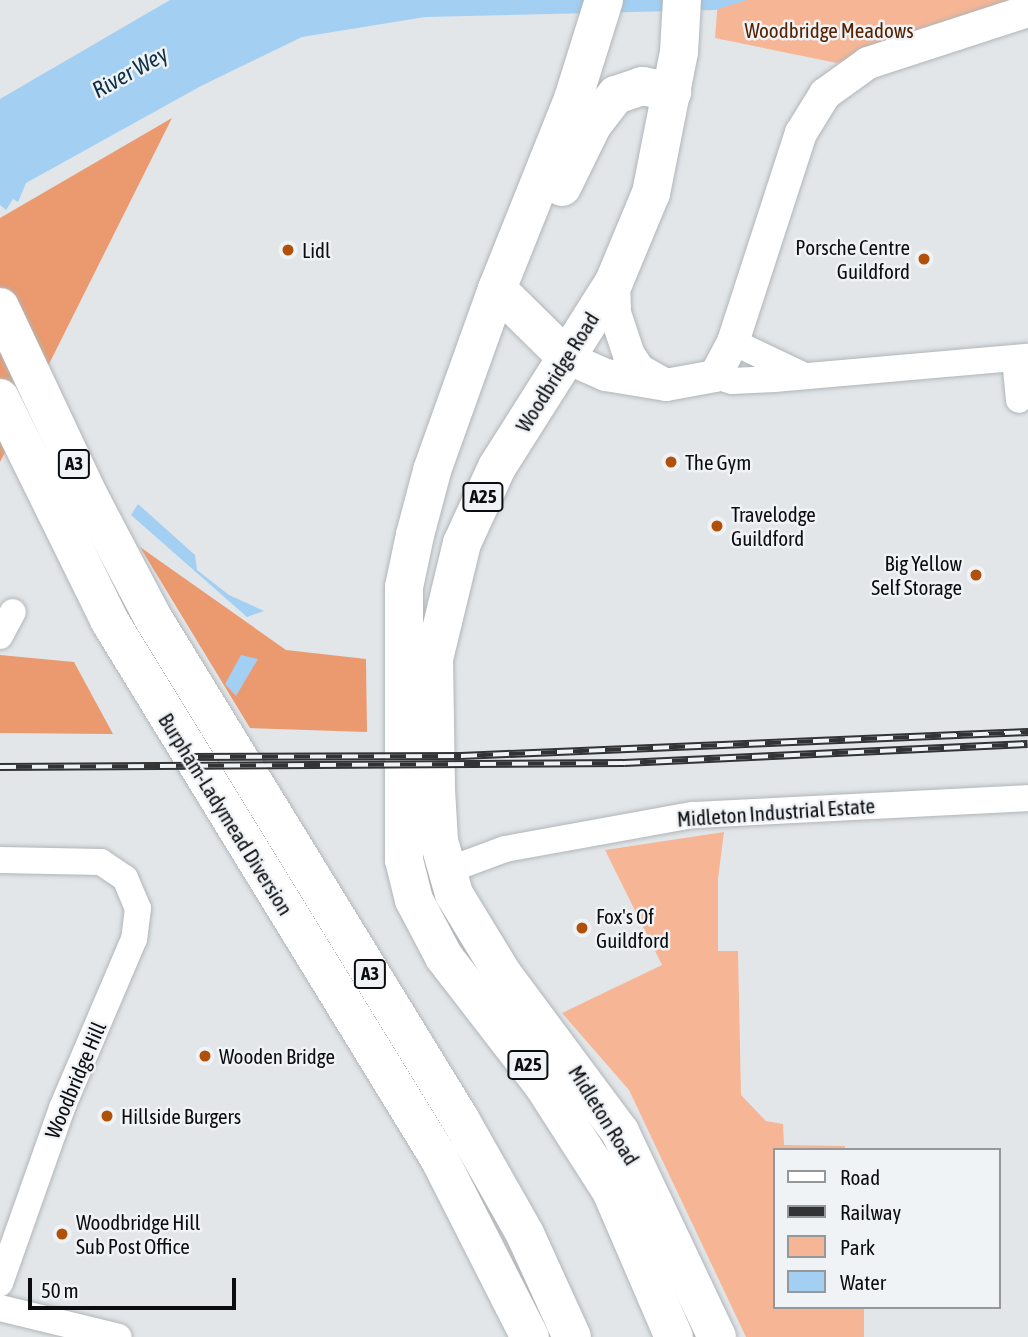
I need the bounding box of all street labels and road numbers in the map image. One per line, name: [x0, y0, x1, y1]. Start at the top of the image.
street label: Woodbridge Road: [510, 308, 604, 436]
road number: A3: [56, 449, 92, 480]
road number: A25: [462, 482, 504, 512]
street label: Burpham-Ladymead Diversion: [153, 708, 299, 920]
street label: Midleton Industrial Estate: [676, 793, 876, 831]
road number: A3: [352, 958, 388, 990]
street label: Woodbridge Hill: [39, 1018, 111, 1142]
road number: A25: [507, 1050, 549, 1080]
street label: Midleton Road: [563, 1061, 645, 1169]

